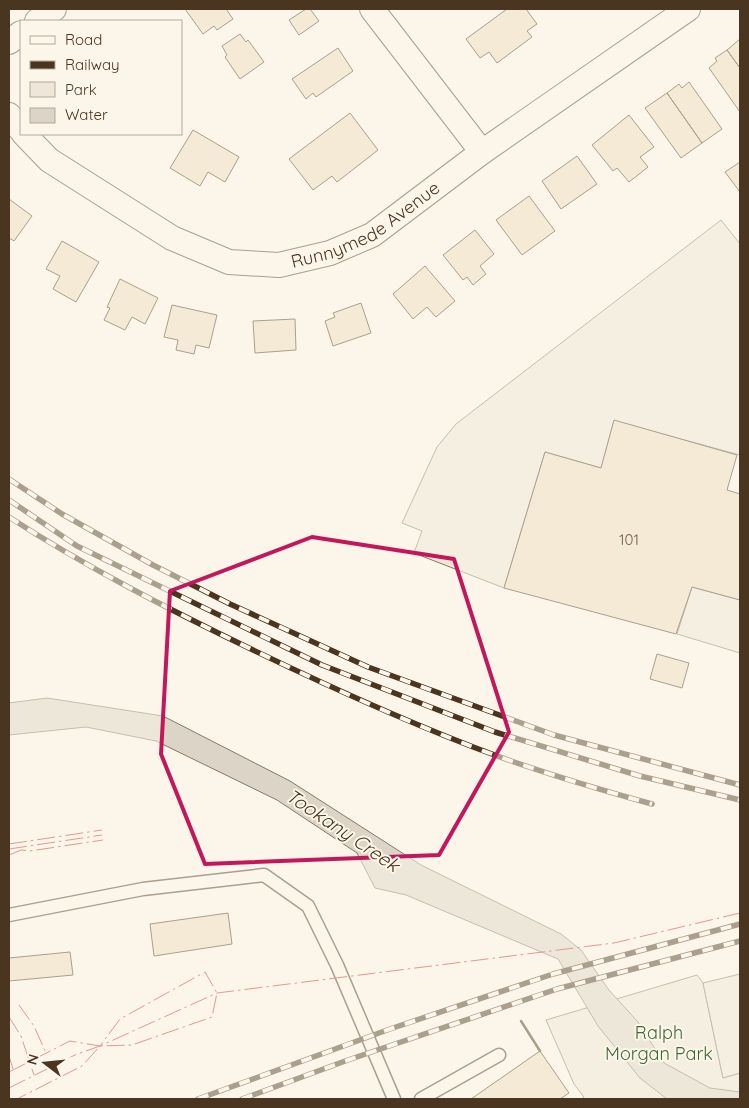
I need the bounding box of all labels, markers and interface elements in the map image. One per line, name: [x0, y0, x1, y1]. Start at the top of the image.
legend: [20, 20, 182, 135]
text: Road: [65, 30, 102, 49]
text: Railway: [65, 55, 120, 74]
text: Park: [65, 80, 97, 99]
text: Water: [65, 105, 108, 124]
street label: Runnymede Avenue: [289, 176, 444, 273]
house number: 101: [619, 530, 639, 549]
water label: Tookany Creek: [282, 783, 406, 878]
park label: Ralph Morgan Park: [605, 1021, 713, 1065]
north arrow: [20, 1038, 70, 1088]
text: N: [22, 1052, 43, 1067]

